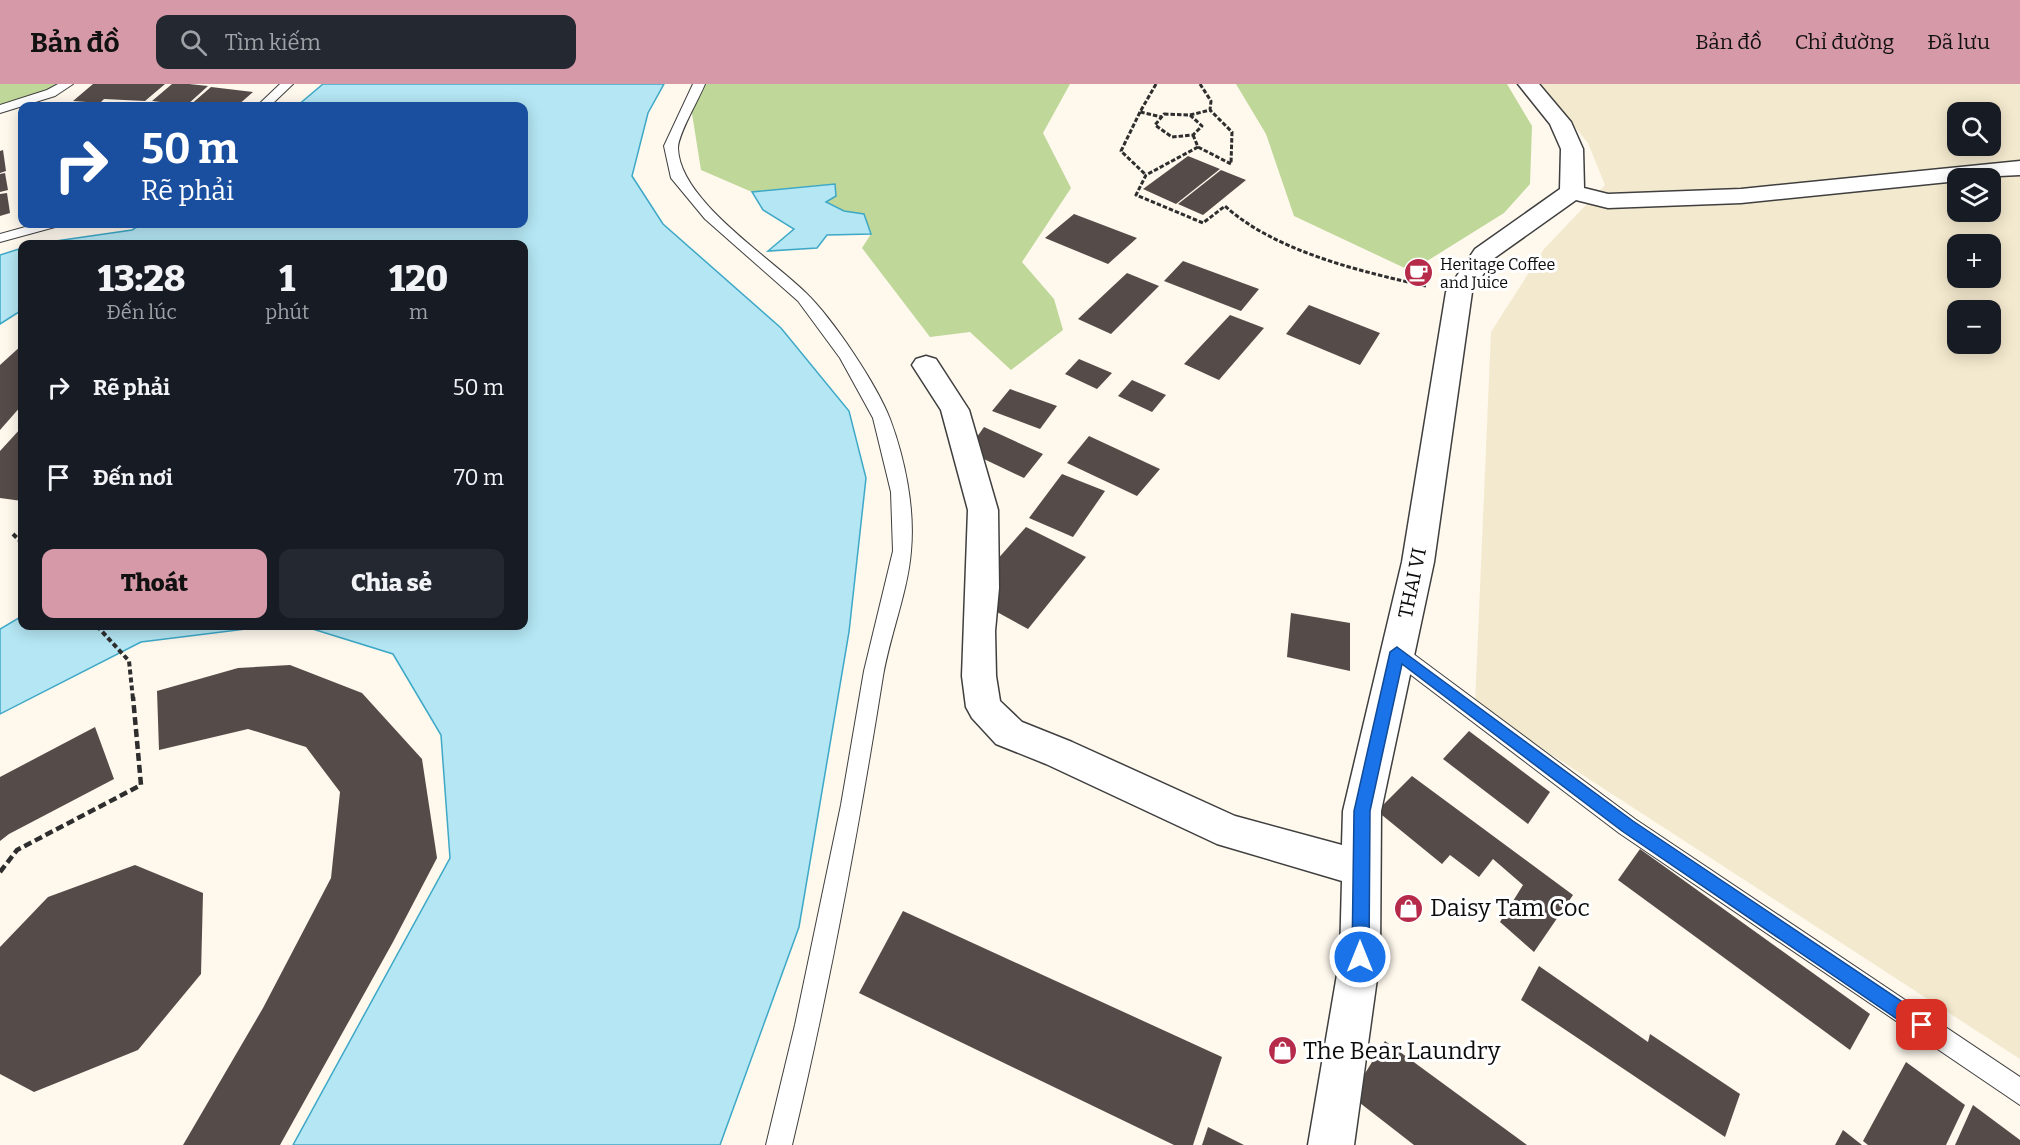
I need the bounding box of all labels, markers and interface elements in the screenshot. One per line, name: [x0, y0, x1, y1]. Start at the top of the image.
search box: [156, 15, 576, 69]
text: Bản đồ: [30, 26, 120, 59]
icon: search: [177, 26, 210, 59]
text: Tìm kiếm: [225, 29, 321, 56]
text: Bản đồ: [1695, 29, 1762, 55]
text: Chỉ đường: [1795, 29, 1894, 55]
text: Đã lưu: [1927, 29, 1990, 55]
map controls: [1947, 102, 2001, 354]
button: search: [1947, 102, 2001, 156]
text: 50 m: [141, 124, 238, 174]
icon: right: [42, 126, 120, 204]
button: layers: [1947, 168, 2001, 222]
text: Rẽ phải: [141, 175, 234, 207]
button: +: [1947, 234, 2001, 288]
place label: Heritage Coffee and Juice: [1440, 255, 1555, 292]
text: 13:28: [98, 257, 186, 301]
text: 1: [279, 257, 295, 301]
text: 120: [389, 257, 448, 301]
cafe icon: Heritage Coffee and Juice: [1403, 257, 1435, 289]
text: Đến lúc: [106, 300, 177, 324]
text: phút: [265, 300, 309, 324]
text: m: [409, 300, 428, 324]
button: −: [1947, 300, 2001, 354]
icon: right: [42, 371, 75, 404]
text: Rẽ phải: [93, 374, 170, 401]
text: 50 m: [453, 374, 504, 401]
icon: arrive: [42, 461, 75, 494]
text: Đến nơi: [93, 464, 173, 491]
text: 70 m: [454, 464, 504, 491]
street label: THAI VI: [1393, 545, 1431, 621]
button: Thoát: [42, 549, 267, 618]
button: Chia sẻ: [279, 549, 504, 618]
shop icon: Daisy Tam Coc: [1393, 892, 1425, 924]
place label: Daisy Tam Coc: [1430, 894, 1590, 922]
position arrow: [1328, 925, 1392, 989]
pin: [1896, 999, 1947, 1050]
icon: arrive: [1905, 1008, 1938, 1041]
shop icon: The Bear Laundry: [1266, 1035, 1298, 1067]
place label: The Bear Laundry: [1303, 1037, 1501, 1065]

